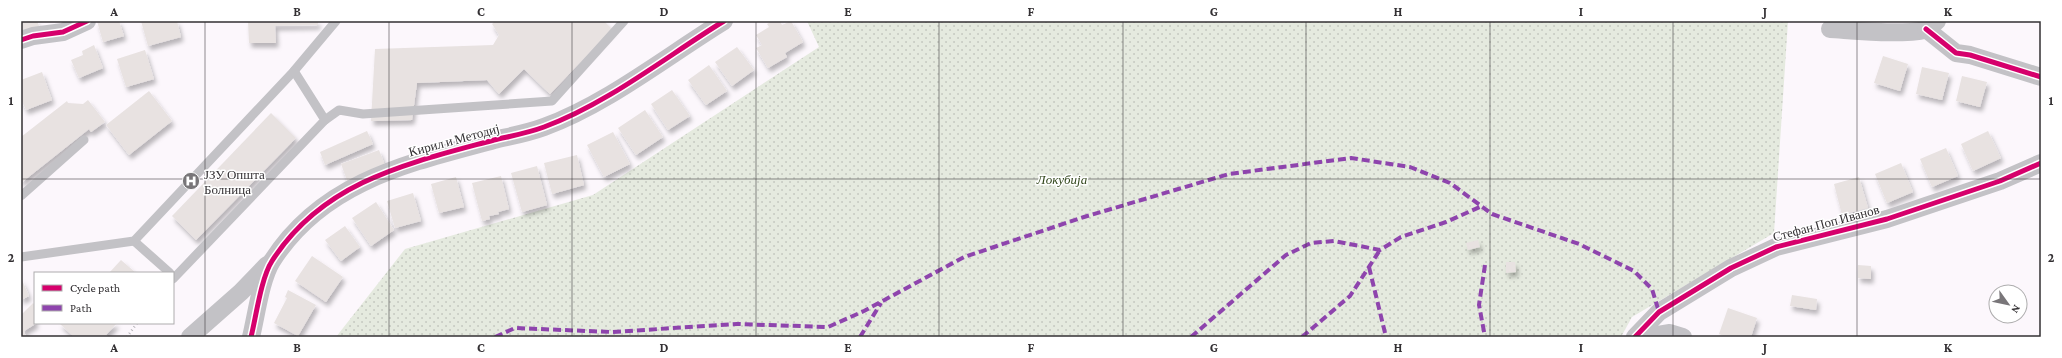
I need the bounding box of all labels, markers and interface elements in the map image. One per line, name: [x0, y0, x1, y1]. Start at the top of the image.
text: A: [109, 4, 118, 19]
text: B: [293, 4, 301, 19]
text: C: [477, 4, 485, 19]
text: D: [660, 4, 669, 19]
text: E: [844, 4, 852, 19]
text: F: [1028, 4, 1035, 19]
text: G: [1210, 4, 1218, 19]
text: H: [1394, 4, 1403, 19]
text: I: [1579, 4, 1583, 19]
text: J: [1761, 4, 1767, 19]
text: K: [1944, 4, 1953, 19]
text: 1: [9, 93, 14, 108]
text: 1: [2049, 93, 2054, 108]
street label: Кирил и Методиј: [407, 121, 501, 159]
place label: ЈЗУ Општа Болница: [204, 167, 265, 197]
hospital icon: ЈЗУ Општа Болница: [181, 171, 201, 191]
park label: Локубија: [1036, 172, 1088, 187]
street label: Стефан Поп Иванов: [1771, 202, 1881, 244]
text: 2: [8, 250, 15, 265]
text: 2: [2048, 250, 2055, 265]
legend: [34, 272, 174, 324]
text: Cycle path: [70, 281, 121, 295]
north arrow: [1988, 284, 2028, 324]
text: Path: [70, 301, 92, 315]
text: N: [2009, 303, 2023, 316]
text: A: [109, 340, 118, 355]
text: B: [293, 340, 301, 355]
text: C: [477, 340, 485, 355]
text: D: [660, 340, 669, 355]
text: E: [844, 340, 852, 355]
text: F: [1028, 340, 1035, 355]
text: G: [1210, 340, 1218, 355]
text: H: [1394, 340, 1403, 355]
text: I: [1579, 340, 1583, 355]
text: J: [1761, 340, 1767, 355]
text: K: [1944, 340, 1953, 355]

